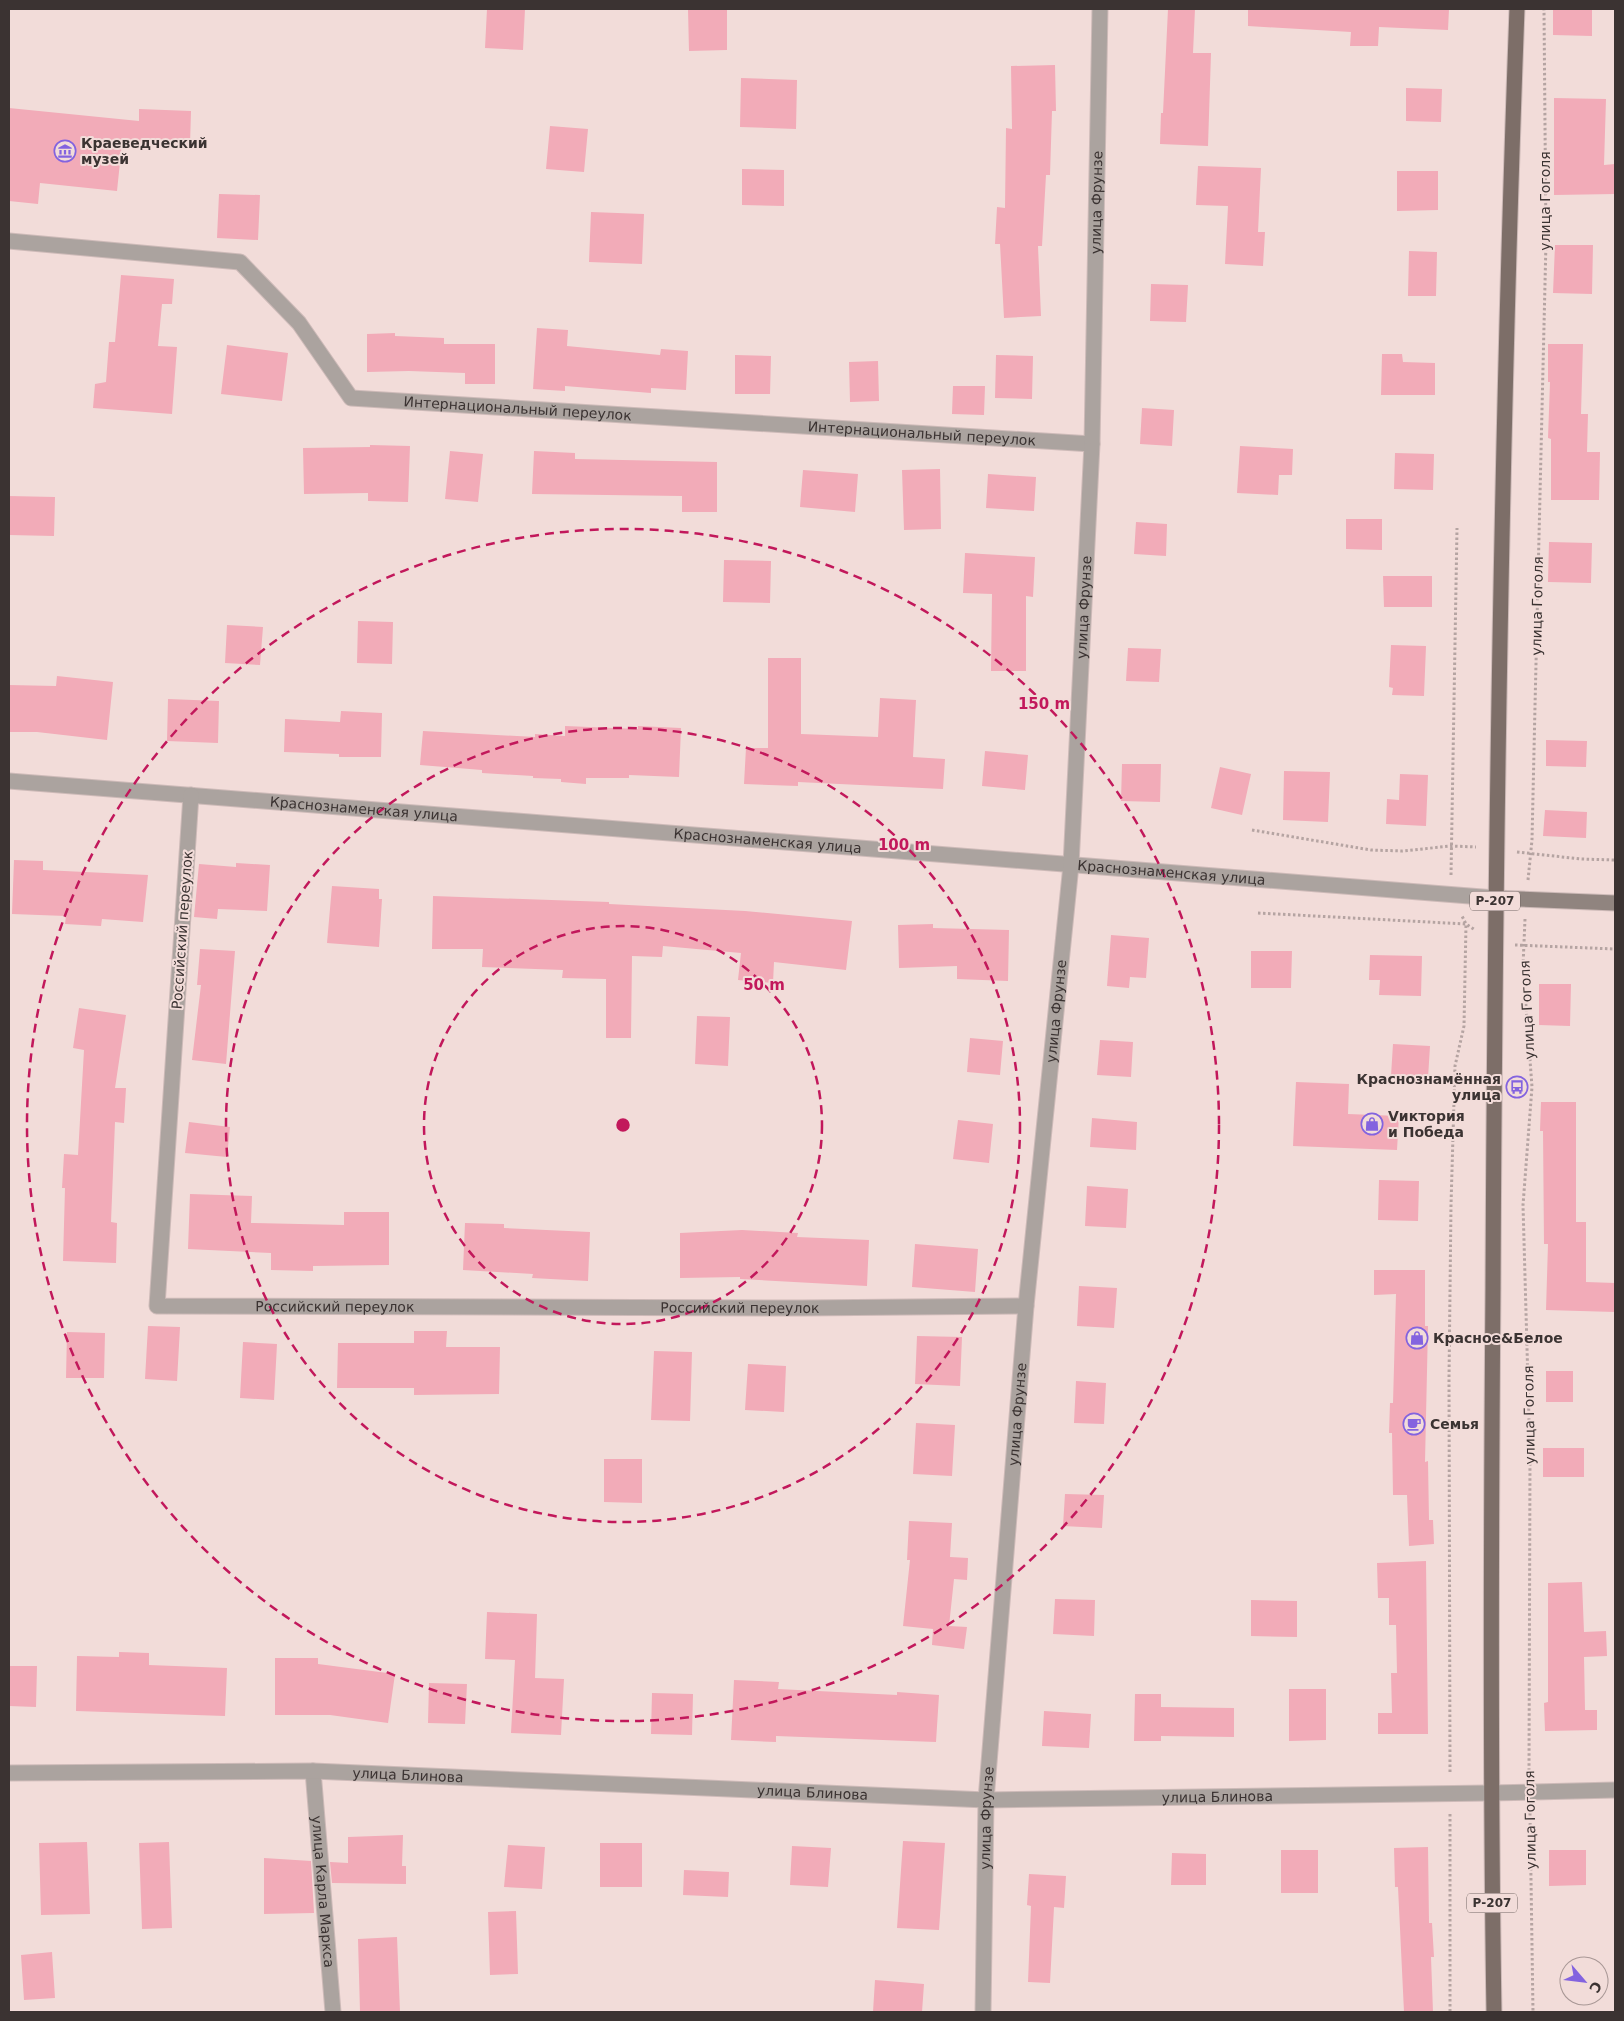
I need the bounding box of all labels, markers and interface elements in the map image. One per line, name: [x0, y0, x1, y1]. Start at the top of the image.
place label: Краеведческий музей: [81, 135, 208, 167]
museum icon: Краеведческий музей: [53, 139, 77, 163]
street label: улица Фрунзе: [1087, 151, 1105, 254]
street label: улица Гоголя: [1537, 151, 1553, 251]
street label: Интернациональный переулок: [403, 393, 632, 423]
street label: Интернациональный переулок: [807, 418, 1036, 449]
street label: улица Фрунзе: [1073, 555, 1094, 659]
street label: улица Гоголя: [1528, 556, 1546, 656]
text: 150 m: [1018, 695, 1070, 713]
street label: Краснознаменская улица: [269, 794, 459, 824]
street label: Краснознаменская улица: [673, 825, 862, 856]
text: 100 m: [878, 836, 930, 854]
street label: Российский переулок: [168, 850, 196, 1010]
street label: Краснознаменская улица: [1077, 857, 1266, 888]
road number: Р-207: [1470, 891, 1520, 910]
street label: улица Фрунзе: [1043, 959, 1069, 1063]
street label: улица Гоголя: [1516, 960, 1538, 1060]
text: 50 m: [743, 976, 785, 994]
place label: Краснознамённая улица: [1357, 1071, 1501, 1103]
bus stop icon: Краснознамённая улица: [1505, 1075, 1529, 1099]
place label: Vиктория и Победа: [1388, 1108, 1465, 1140]
shop icon: Vиктория и Победа: [1360, 1112, 1384, 1136]
centre of rings: [614, 1116, 632, 1134]
street label: Российский переулок: [255, 1298, 414, 1315]
street label: Российский переулок: [660, 1300, 819, 1316]
shop icon: Красное&Белое: [1405, 1326, 1429, 1350]
place label: Красное&Белое: [1433, 1330, 1563, 1346]
street label: улица Фрунзе: [1005, 1362, 1029, 1466]
street label: улица Гоголя: [1520, 1365, 1538, 1465]
cafe icon: Семья: [1402, 1412, 1426, 1436]
place label: Семья: [1430, 1416, 1479, 1432]
street label: улица Блинова: [352, 1765, 464, 1785]
street label: улица Фрунзе: [977, 1766, 997, 1870]
street label: улица Гоголя: [1521, 1770, 1539, 1870]
street label: улица Блинова: [757, 1782, 868, 1803]
street label: улица Блинова: [1162, 1788, 1273, 1806]
street label: улица Карла Маркса: [309, 1815, 337, 1968]
road number: Р-207: [1467, 1894, 1517, 1912]
north arrow: [1559, 1956, 1609, 2006]
text: С: [1586, 1979, 1605, 1995]

